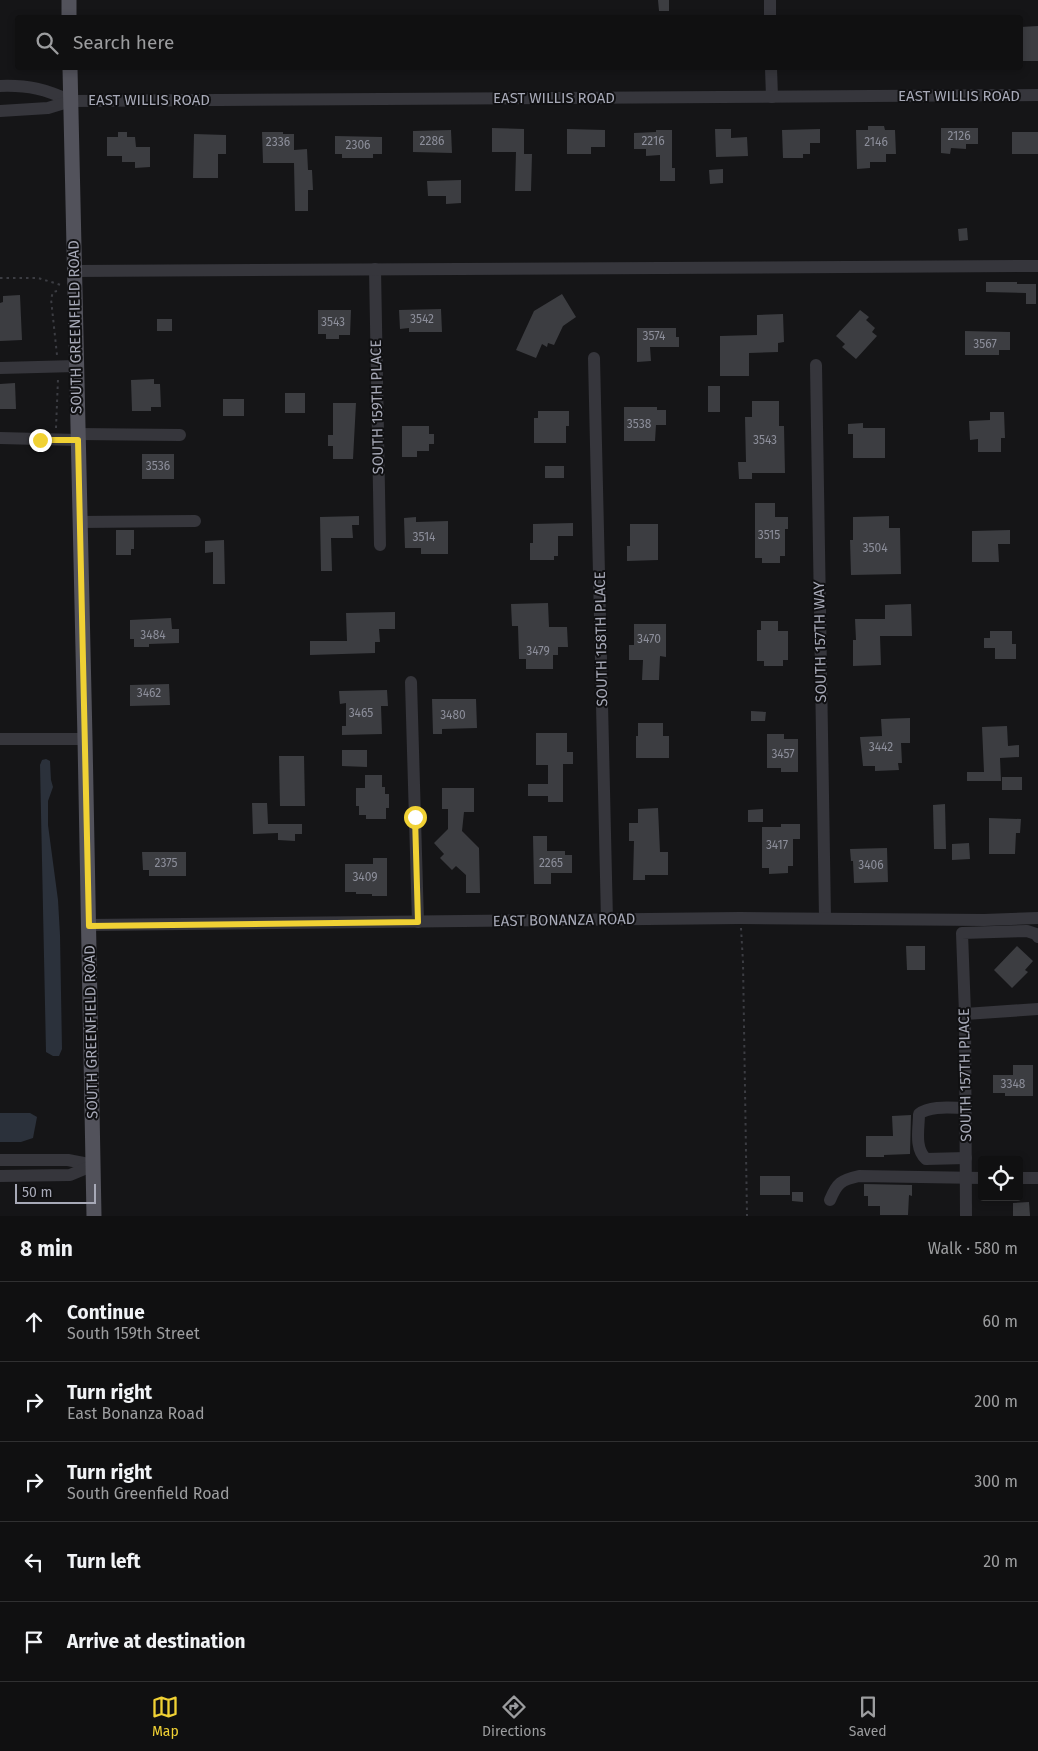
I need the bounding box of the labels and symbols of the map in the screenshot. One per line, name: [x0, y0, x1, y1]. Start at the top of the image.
street label: EAST WILLIS ROAD: [898, 87, 1020, 105]
street label: EAST WILLIS ROAD: [493, 89, 615, 107]
street label: EAST WILLIS ROAD: [88, 91, 210, 109]
house number: 2126: [947, 129, 971, 143]
house number: 2286: [420, 134, 444, 148]
house number: 2216: [641, 134, 665, 148]
house number: 2336: [266, 135, 290, 149]
house number: 2146: [864, 135, 888, 149]
house number: 2306: [346, 138, 370, 152]
street label: SOUTH GREENFIELD ROAD: [64, 240, 86, 414]
house number: 3542: [410, 312, 434, 326]
house number: 3543: [321, 315, 345, 329]
house number: 3574: [643, 329, 666, 343]
house number: 3567: [973, 337, 997, 351]
street label: SOUTH 159TH PLACE: [367, 339, 387, 475]
house number: 3538: [627, 417, 652, 431]
route end: [29, 429, 52, 452]
house number: 3543: [753, 433, 777, 447]
house number: 3536: [146, 459, 170, 473]
house number: 3515: [758, 528, 780, 542]
house number: 3514: [413, 530, 436, 544]
house number: 3504: [862, 541, 888, 555]
street label: SOUTH 158TH PLACE: [591, 571, 611, 707]
street label: SOUTH 157TH WAY: [810, 581, 830, 703]
house number: 3484: [140, 628, 166, 642]
house number: 3470: [637, 632, 661, 646]
house number: 3479: [526, 644, 550, 658]
house number: 3462: [137, 686, 161, 700]
house number: 3465: [349, 706, 373, 720]
house number: 3480: [440, 708, 466, 722]
house number: 3442: [869, 740, 893, 754]
house number: 3457: [771, 747, 795, 761]
route start: [404, 806, 427, 829]
house number: 3417: [766, 838, 788, 852]
house number: 2375: [155, 856, 177, 870]
house number: 2265: [539, 856, 563, 870]
house number: 3406: [858, 858, 884, 872]
house number: 3409: [352, 870, 378, 884]
street label: EAST BONANZA ROAD: [493, 910, 635, 930]
street label: SOUTH GREENFIELD ROAD: [80, 945, 102, 1119]
street label: SOUTH 157TH PLACE: [955, 1008, 975, 1142]
house number: 3348: [1001, 1077, 1026, 1091]
scale bar: [15, 1181, 96, 1204]

